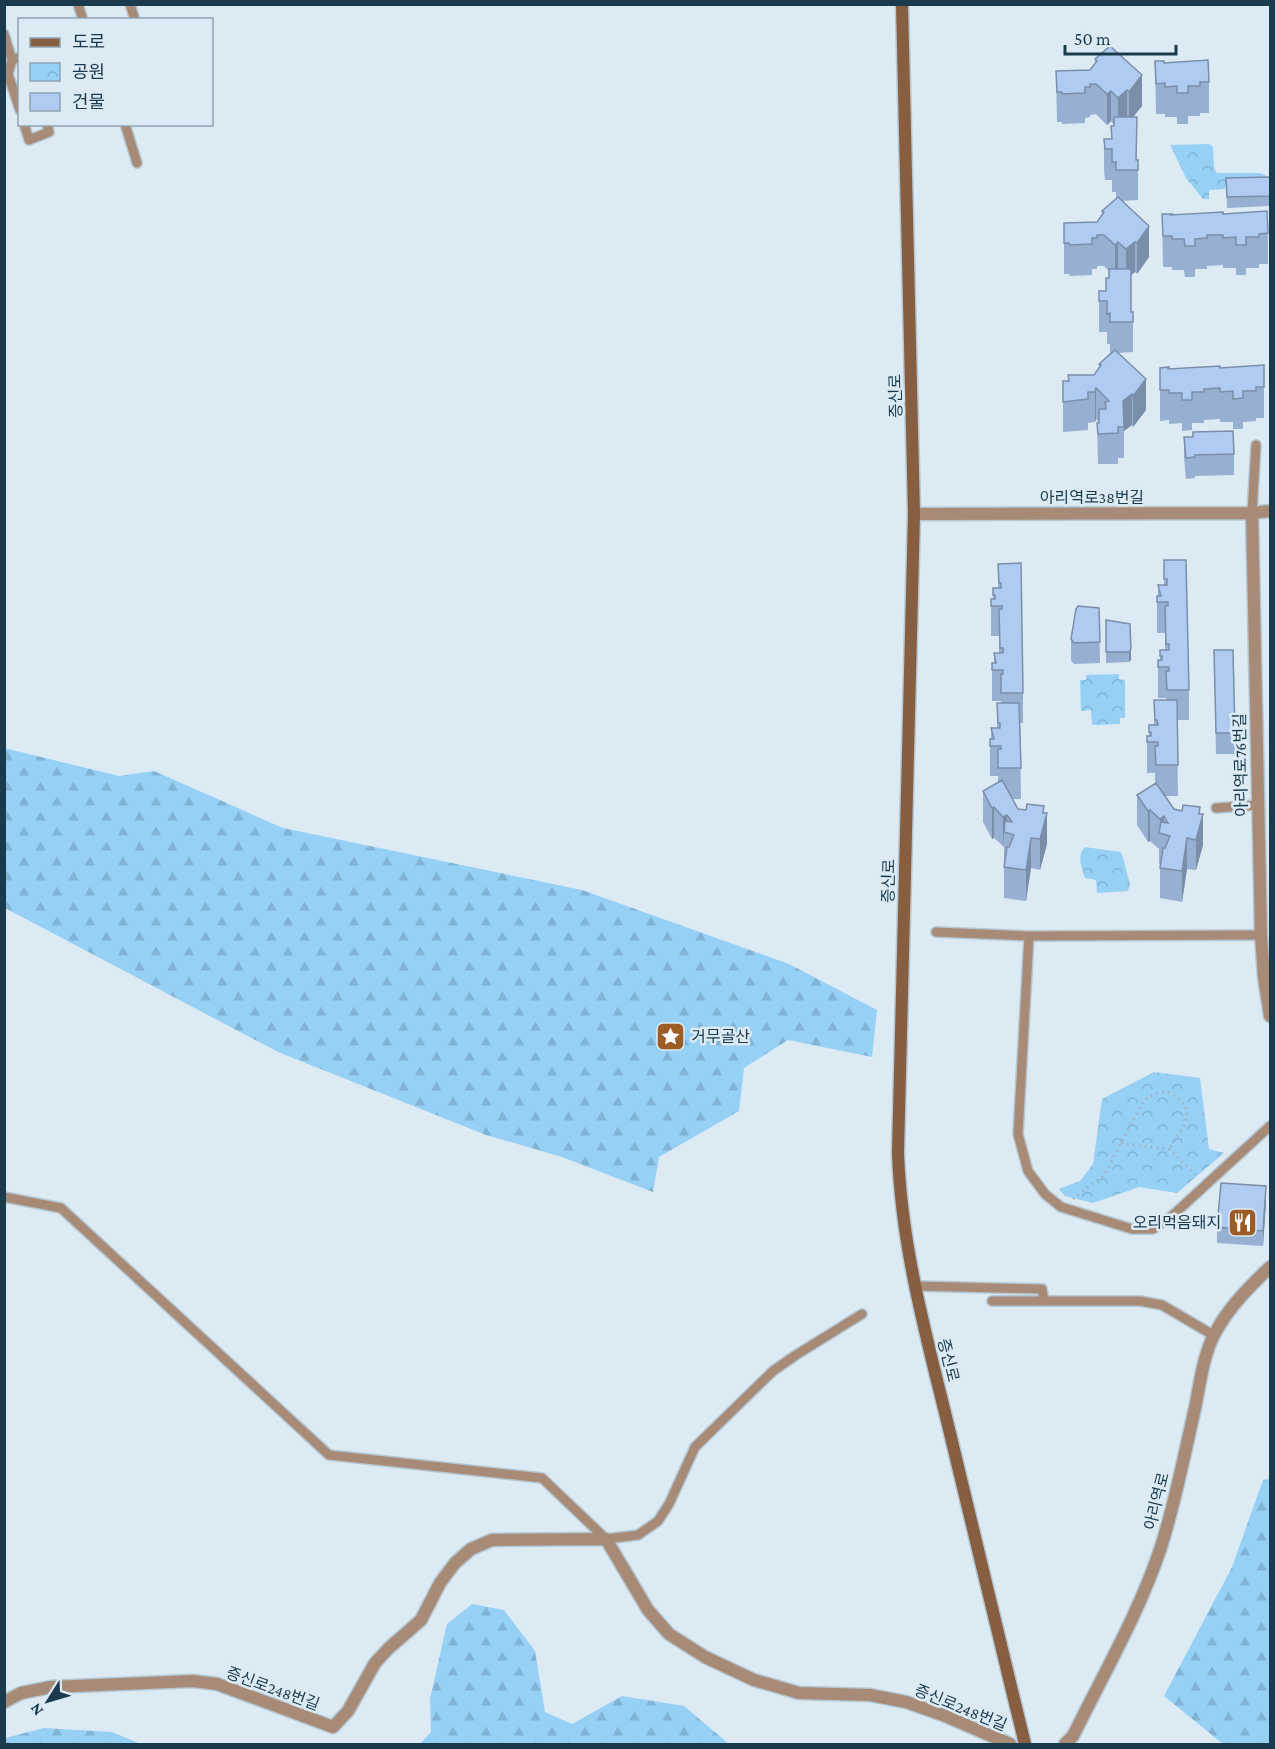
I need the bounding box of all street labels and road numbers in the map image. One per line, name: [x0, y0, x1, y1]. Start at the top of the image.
street label: 증신로: [887, 373, 904, 418]
street label: 아리역로38번길: [1040, 489, 1144, 506]
street label: 아리역로76번길: [1231, 713, 1250, 817]
street label: 증신로: [880, 859, 897, 903]
street label: 증신로: [935, 1337, 962, 1384]
street label: 아리역로: [1141, 1470, 1172, 1532]
street label: 증신로248번길: [224, 1664, 322, 1713]
street label: 증신로248번길: [912, 1681, 1009, 1734]

